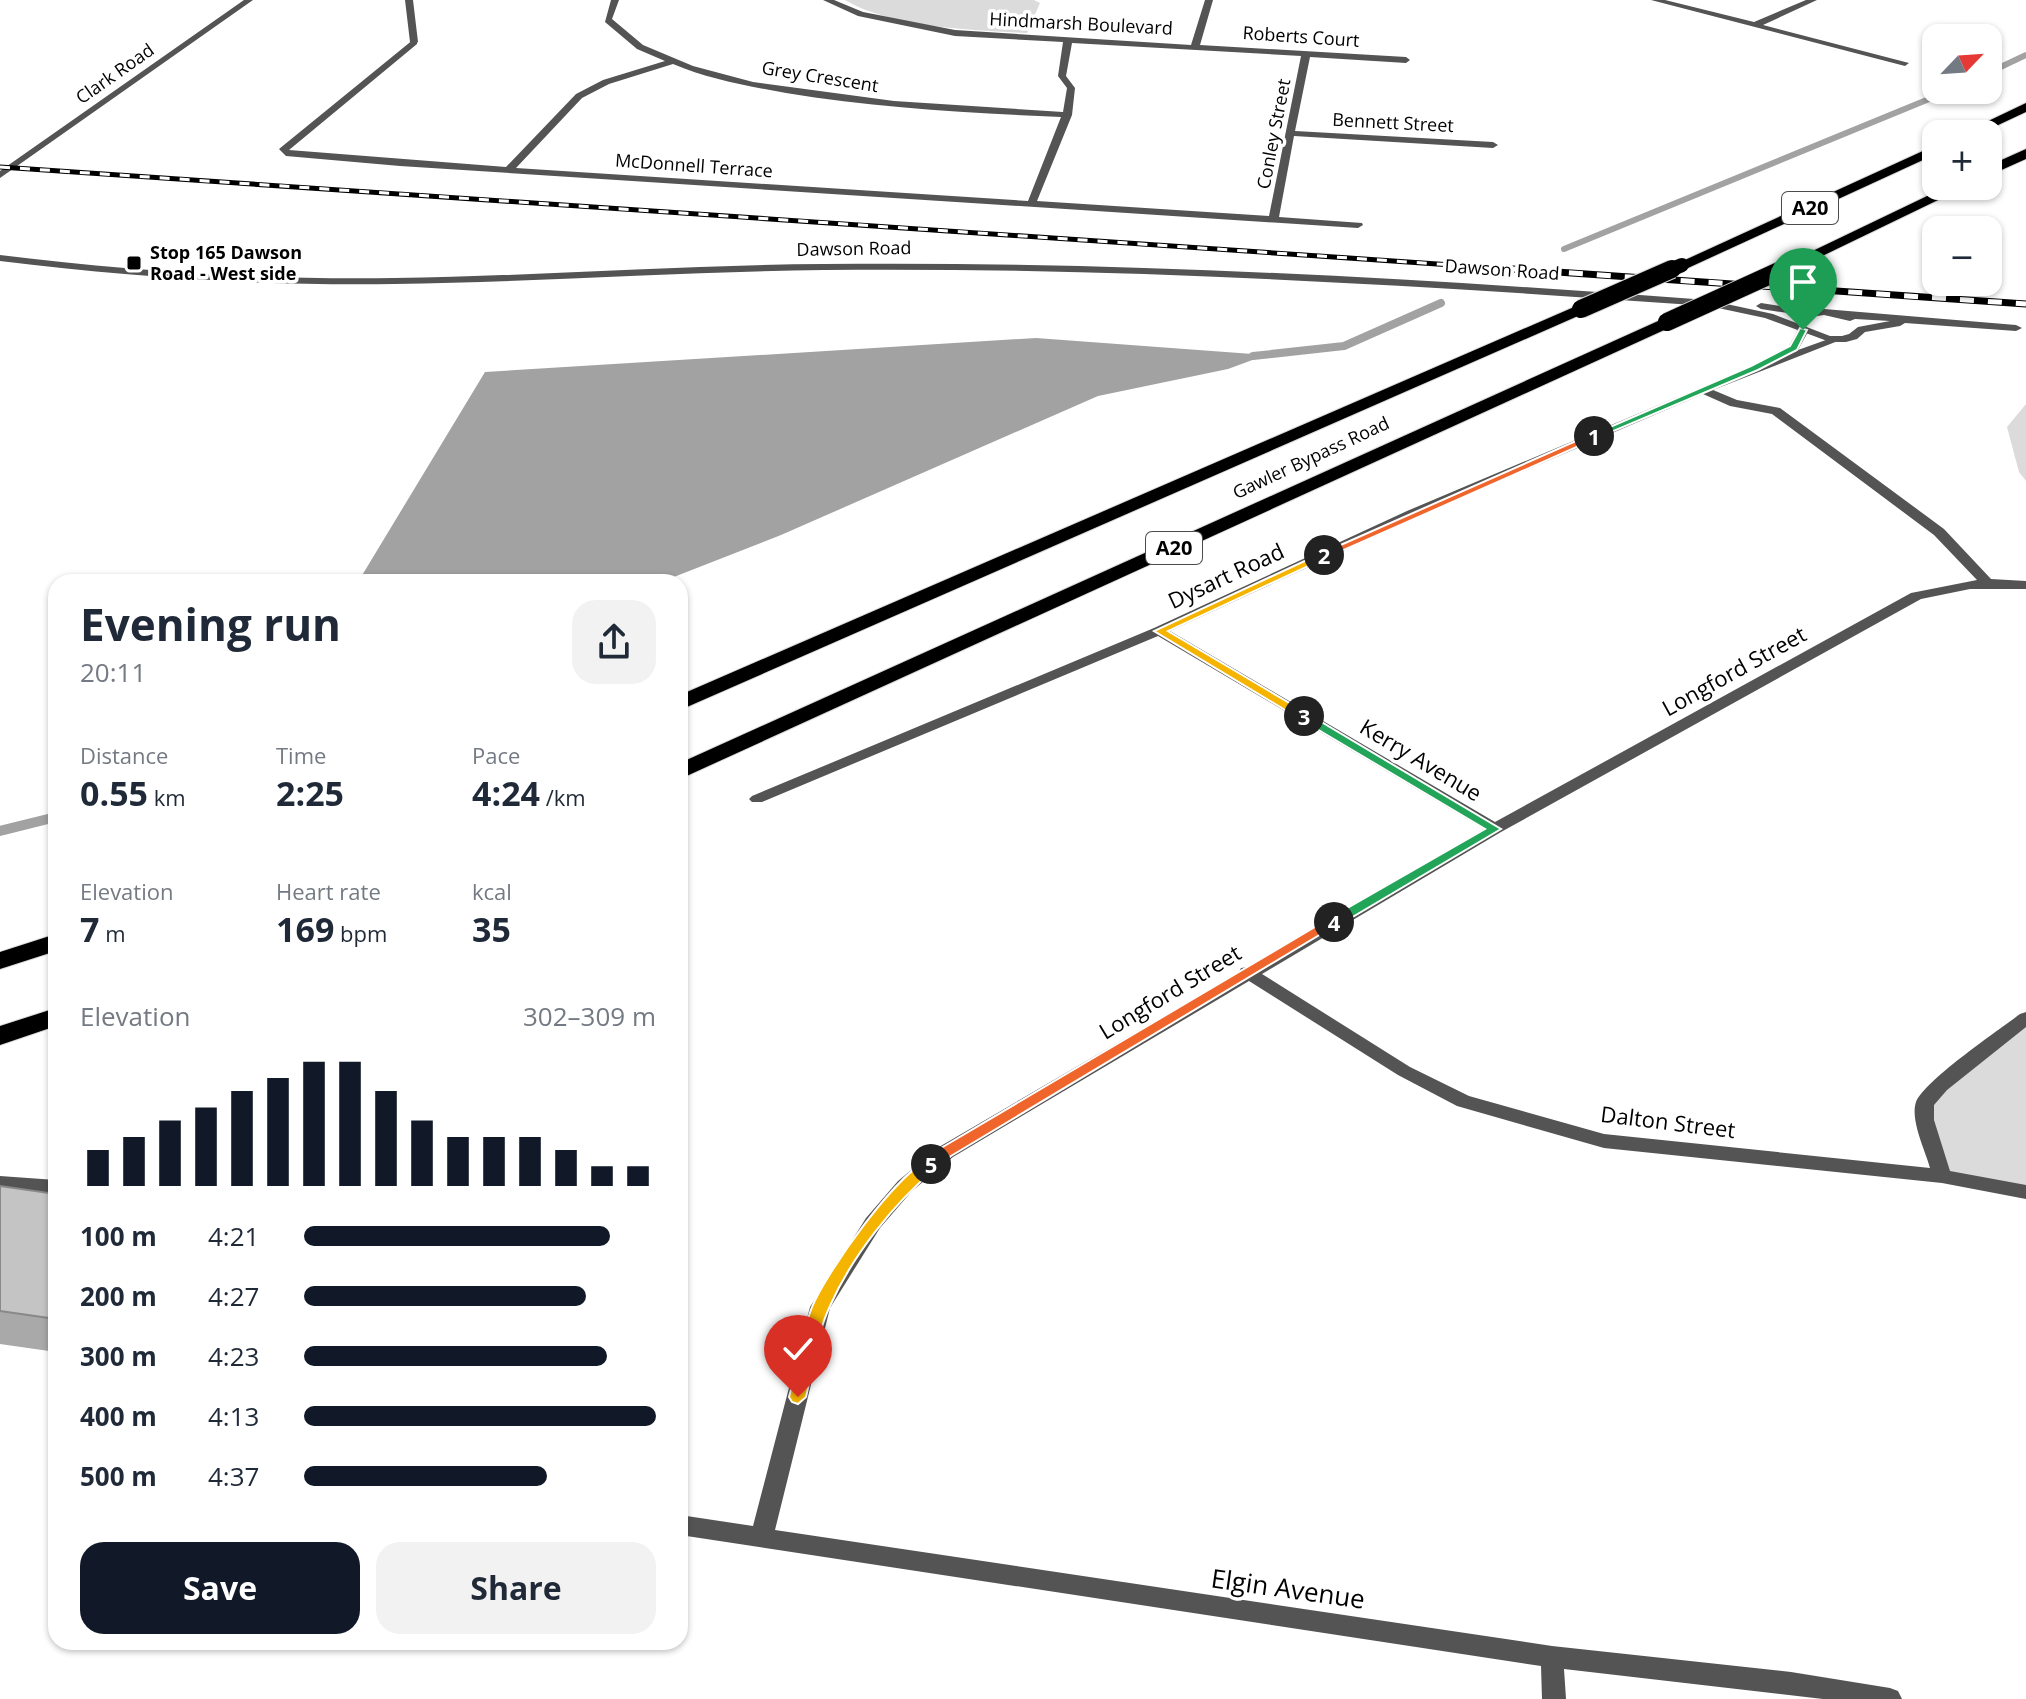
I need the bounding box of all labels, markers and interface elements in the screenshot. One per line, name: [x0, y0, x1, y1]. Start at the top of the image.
street label: Hindmarsh Boulevard: [989, 6, 1173, 40]
street label: Roberts Court: [1242, 20, 1360, 52]
north arrow: [1922, 24, 2002, 104]
map controls: [1922, 24, 2002, 296]
street label: Clark Road: [71, 37, 158, 109]
street label: Grey Crescent: [760, 55, 880, 97]
street label: Conley Street: [1251, 77, 1295, 191]
street label: Bennett Street: [1332, 107, 1454, 137]
button: +: [1922, 120, 2002, 200]
street label: McDonnell Terrace: [614, 148, 774, 182]
road number: A20: [1782, 192, 1838, 224]
button: −: [1922, 216, 2002, 296]
street label: Dawson Road: [796, 235, 912, 261]
place label: Stop 165 Dawson Road - West side: [150, 240, 302, 285]
pin: [1769, 248, 1837, 330]
street label: Dawson Road: [1444, 253, 1560, 285]
marker: Stop 165 Dawson Road - West side: [125, 254, 143, 272]
icon: arrive: [1781, 260, 1825, 304]
street label: Gawler Bypass Road: [1228, 410, 1393, 504]
pin: 1: [1574, 416, 1614, 456]
text: 1: [1588, 421, 1600, 451]
road number: A20: [1146, 532, 1202, 564]
street label: Dysart Road: [1163, 535, 1288, 615]
pin: 2: [1304, 535, 1344, 575]
text: 2: [1318, 540, 1330, 570]
text: Evening run: [80, 594, 341, 654]
button: share: [572, 600, 656, 684]
street label: Longford Street: [1656, 618, 1811, 722]
text: 20:11: [80, 654, 146, 690]
pin: 3: [1284, 696, 1324, 736]
text: 3: [1298, 701, 1310, 731]
street label: Kerry Avenue: [1355, 711, 1488, 807]
text: Distance: [80, 740, 168, 770]
text: Time: [276, 740, 326, 770]
text: Pace: [472, 740, 520, 770]
text: 0.55: [80, 770, 148, 816]
text: 2:25: [276, 770, 344, 816]
text: 4:24: [472, 770, 540, 816]
text: km: [148, 782, 186, 812]
text: /km: [540, 782, 586, 812]
text: Elevation: [80, 876, 173, 906]
text: Heart rate: [276, 876, 381, 906]
text: kcal: [472, 876, 512, 906]
pin: 4: [1314, 902, 1354, 942]
text: 7: [80, 906, 99, 952]
text: 169: [276, 906, 334, 952]
text: 35: [472, 906, 511, 952]
text: 4: [1328, 907, 1340, 937]
text: m: [99, 918, 126, 948]
text: bpm: [334, 918, 387, 948]
street label: Longford Street: [1093, 937, 1246, 1045]
text: Elevation: [80, 998, 190, 1034]
text: 302–309 m: [523, 998, 656, 1034]
street label: Dalton Street: [1599, 1098, 1737, 1144]
pin: 5: [911, 1144, 951, 1184]
text: 5: [925, 1149, 937, 1179]
text: 100 m: [80, 1218, 157, 1254]
text: 4:21: [208, 1218, 259, 1254]
text: 200 m: [80, 1278, 157, 1314]
text: 4:27: [208, 1278, 259, 1314]
pin: [764, 1315, 832, 1397]
icon: check: [776, 1327, 820, 1371]
text: 300 m: [80, 1338, 157, 1374]
text: 4:23: [208, 1338, 259, 1374]
text: 400 m: [80, 1398, 157, 1434]
text: 4:13: [208, 1398, 259, 1434]
text: 500 m: [80, 1458, 157, 1494]
text: 4:37: [208, 1458, 259, 1494]
button: Save: [80, 1542, 360, 1634]
button: Share: [376, 1542, 656, 1634]
street label: Elgin Avenue: [1209, 1559, 1367, 1617]

